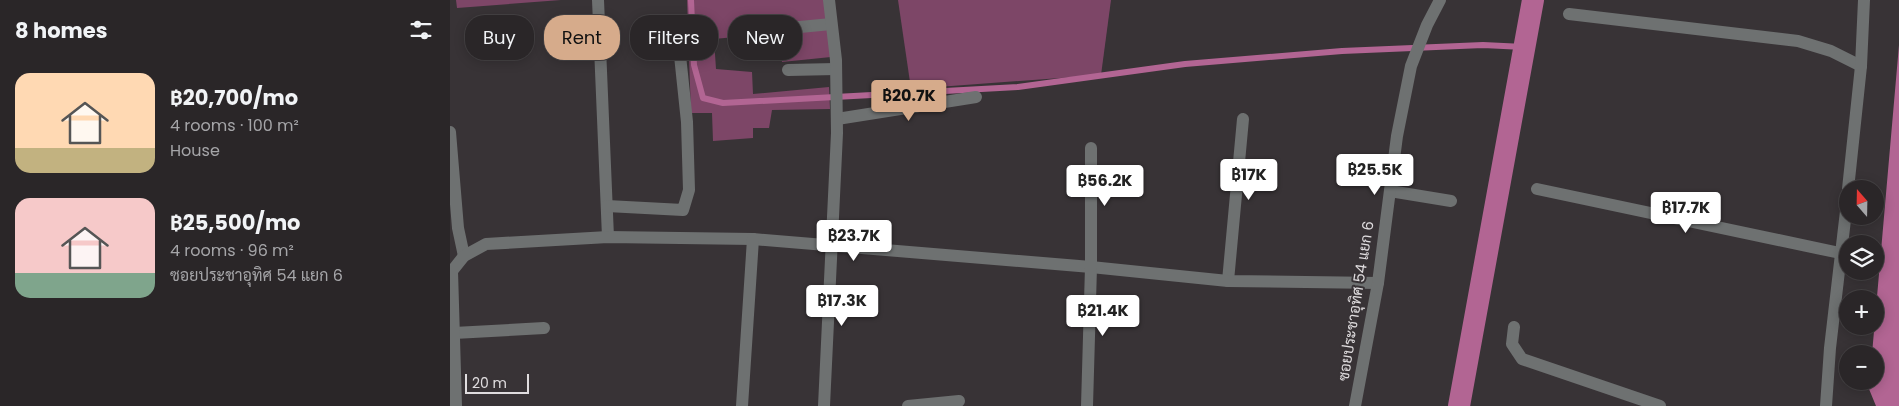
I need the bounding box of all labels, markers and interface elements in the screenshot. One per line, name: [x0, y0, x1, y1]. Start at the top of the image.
chip: Buy: [465, 15, 534, 60]
chip: Rent: [544, 15, 620, 60]
chip: Filters: [630, 15, 718, 60]
chip: New: [728, 15, 802, 60]
text: 8 homes: [15, 16, 107, 45]
icon: filters: [407, 16, 435, 44]
pin: ฿20.7K: [868, 80, 950, 122]
text: ฿20,700/mo: [170, 83, 298, 112]
text: ฿20.7K: [882, 84, 936, 107]
icon: home: [55, 93, 115, 153]
text: 4 rooms · 100 m²: [170, 114, 299, 137]
text: House: [170, 139, 220, 162]
pin: ฿25.5K: [1334, 154, 1416, 196]
pin: ฿17K: [1219, 158, 1279, 201]
text: ฿25.5K: [1347, 158, 1403, 181]
text: ฿17K: [1231, 163, 1267, 186]
pin: ฿56.2K: [1064, 164, 1146, 207]
text: ฿56.2K: [1077, 169, 1133, 192]
north arrow: [1839, 180, 1884, 225]
map controls: [1839, 180, 1884, 390]
pin: ฿17.7K: [1645, 192, 1727, 234]
text: ฿17.7K: [1662, 196, 1710, 219]
text: ฿25,500/mo: [170, 208, 301, 237]
icon: home: [55, 218, 115, 278]
street label: ซอยประชาอุทิศ 54 แยก 6: [1332, 219, 1380, 383]
pin: ฿23.7K: [813, 220, 895, 262]
text: ฿23.7K: [828, 224, 880, 247]
button: layers: [1839, 235, 1884, 280]
text: 4 rooms · 96 m²: [170, 239, 294, 262]
text: ซอยประชาอุทิศ 54 แยก 6: [170, 264, 343, 287]
pin: ฿17.3K: [801, 284, 883, 327]
text: ฿17.3K: [817, 289, 867, 312]
button: +: [1839, 290, 1884, 335]
pin: ฿21.4K: [1062, 294, 1144, 337]
text: ฿21.4K: [1077, 299, 1129, 322]
button: −: [1839, 345, 1884, 390]
scale bar: [465, 371, 529, 394]
text: 20 m: [472, 373, 507, 393]

